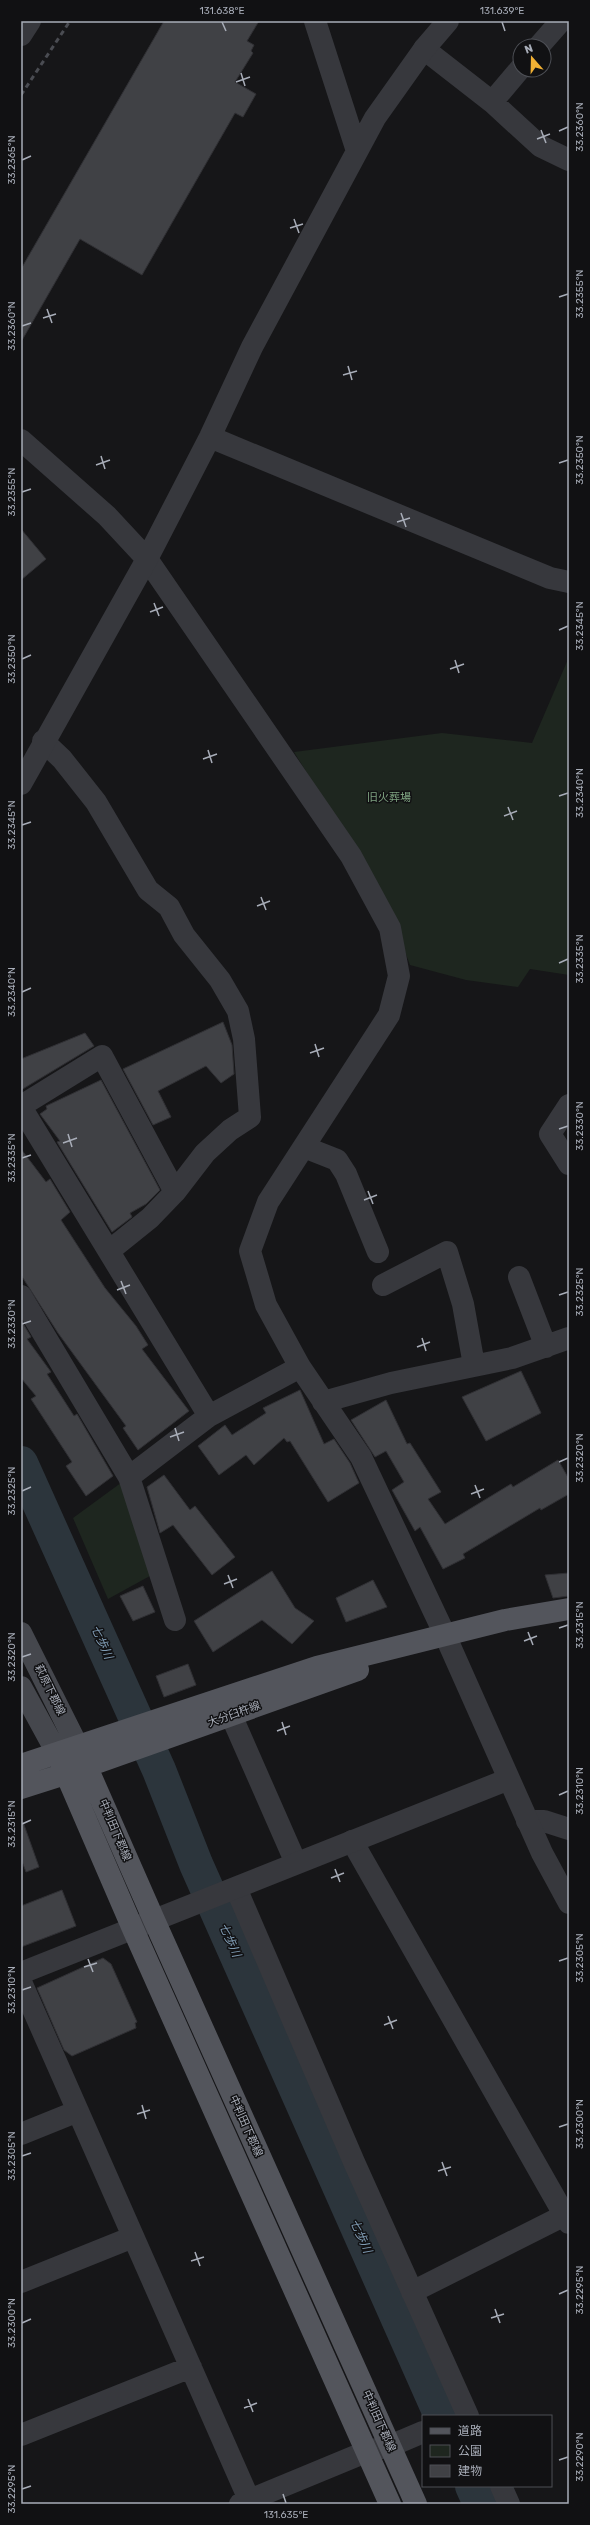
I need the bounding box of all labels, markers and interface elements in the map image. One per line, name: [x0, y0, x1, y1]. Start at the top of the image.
text: 131.638°E: [199, 5, 245, 17]
text: 131.639°E: [480, 5, 524, 17]
north arrow: [512, 38, 552, 78]
text: N: [523, 42, 535, 57]
text: 33.2360°N: [574, 102, 586, 152]
text: 33.2365°N: [6, 135, 18, 185]
text: 33.2355°N: [574, 269, 586, 319]
text: 33.2360°N: [6, 301, 18, 351]
text: 33.2350°N: [574, 435, 586, 485]
text: 33.2355°N: [6, 467, 18, 517]
text: 33.2345°N: [574, 601, 586, 651]
text: 33.2350°N: [6, 634, 18, 684]
text: 33.2340°N: [574, 768, 586, 818]
park label: 旧火葬場: [367, 791, 411, 804]
text: 33.2345°N: [6, 800, 18, 850]
text: 33.2335°N: [574, 934, 586, 984]
text: 33.2340°N: [6, 967, 18, 1017]
text: 33.2330°N: [574, 1101, 586, 1151]
text: 33.2335°N: [6, 1133, 18, 1183]
text: 33.2325°N: [574, 1267, 586, 1317]
text: 33.2330°N: [6, 1299, 18, 1349]
text: 33.2320°N: [574, 1433, 586, 1483]
text: 33.2325°N: [6, 1466, 18, 1516]
text: 33.2315°N: [574, 1601, 586, 1649]
water label: 七歩川: [88, 1623, 117, 1663]
text: 33.2320°N: [6, 1632, 18, 1682]
street label: 萩原下郡線: [32, 1662, 68, 1718]
street label: 大分臼杵線: [206, 1698, 262, 1730]
text: 33.2310°N: [574, 1767, 586, 1815]
street label: 中判田下郡線: [96, 1797, 134, 1863]
text: 33.2315°N: [6, 1800, 18, 1848]
water label: 七歩川: [216, 1921, 245, 1961]
text: 33.2305°N: [574, 1933, 586, 1983]
text: 33.2310°N: [6, 1966, 18, 2014]
street label: 中判田下郡線: [227, 2093, 265, 2159]
text: 33.2300°N: [574, 2099, 586, 2149]
text: 33.2305°N: [6, 2131, 18, 2181]
water label: 七歩川: [347, 2217, 376, 2257]
text: 33.2295°N: [574, 2265, 586, 2314]
text: 33.2300°N: [6, 2298, 18, 2348]
street label: 中判田下郡線: [360, 2388, 398, 2454]
legend: [422, 2415, 552, 2487]
text: 道路: [458, 2424, 482, 2438]
text: 33.2290°N: [574, 2432, 586, 2482]
text: 公園: [458, 2444, 482, 2458]
text: 33.2295°N: [6, 2464, 18, 2513]
text: 建物: [458, 2464, 482, 2478]
text: 131.635°E: [264, 2509, 308, 2521]

